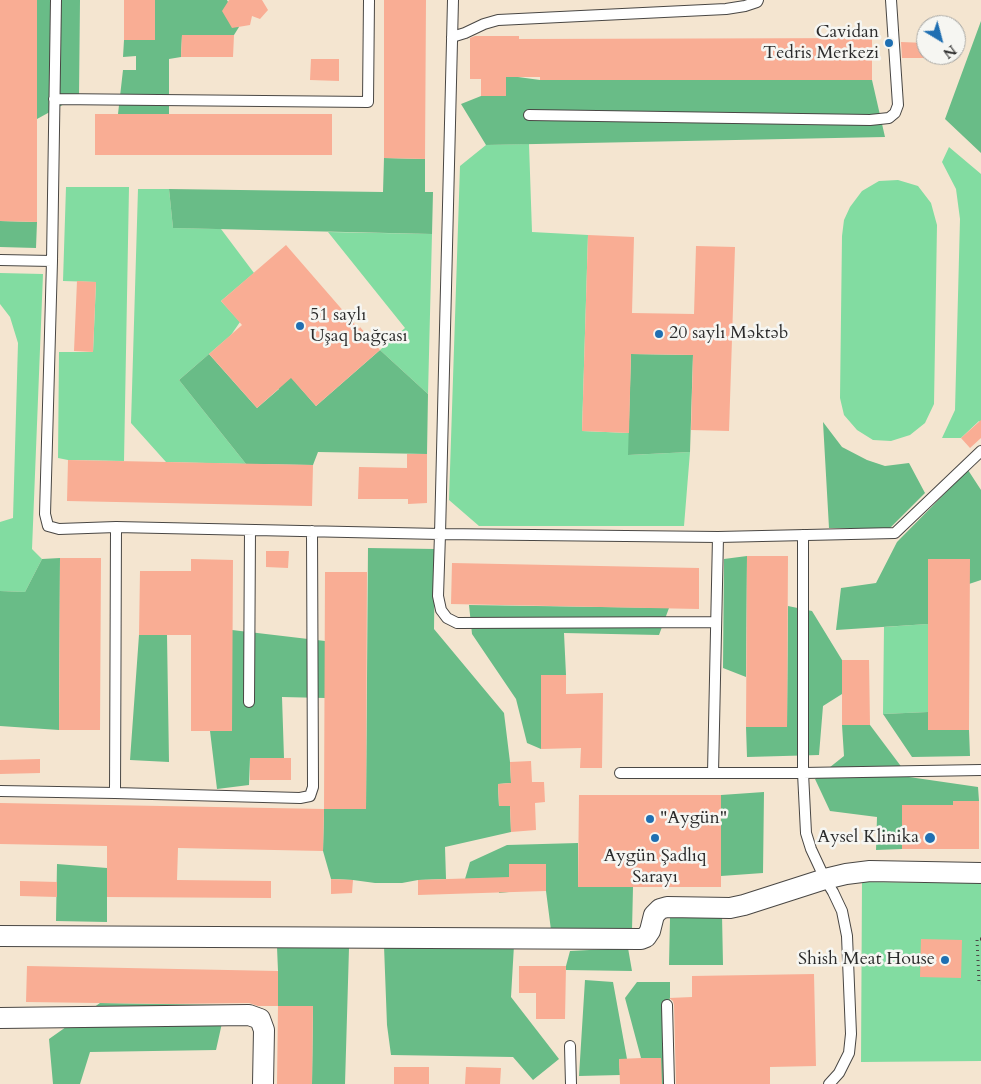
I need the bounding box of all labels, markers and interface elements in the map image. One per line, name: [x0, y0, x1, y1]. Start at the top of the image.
north arrow: [916, 15, 966, 65]
place label: Cavidan Tedris Merkezi: [763, 22, 879, 64]
marker: Cavidan Tedris Merkezi: [883, 37, 895, 49]
text: N: [939, 40, 960, 63]
place label: 51 saylı Uşaq bağçası: [310, 305, 408, 348]
marker: 51 saylı Uşaq bağçası: [294, 320, 306, 332]
place label: 20 saylı Məktəb: [669, 323, 788, 345]
marker: 20 saylı Məktəb: [653, 328, 665, 340]
place label: "Aygün": [660, 808, 727, 830]
marker: "Aygün": [644, 813, 656, 825]
place label: Aysel Klinika: [817, 827, 919, 849]
marker: Aysel Klinika: [923, 831, 937, 845]
marker: Aygün Şadlıq Sarayı: [649, 832, 661, 844]
place label: Aygün Şadlıq Sarayı: [604, 846, 706, 889]
place label: Shish Meat House: [798, 949, 935, 971]
marker: Shish Meat House: [939, 954, 951, 966]

